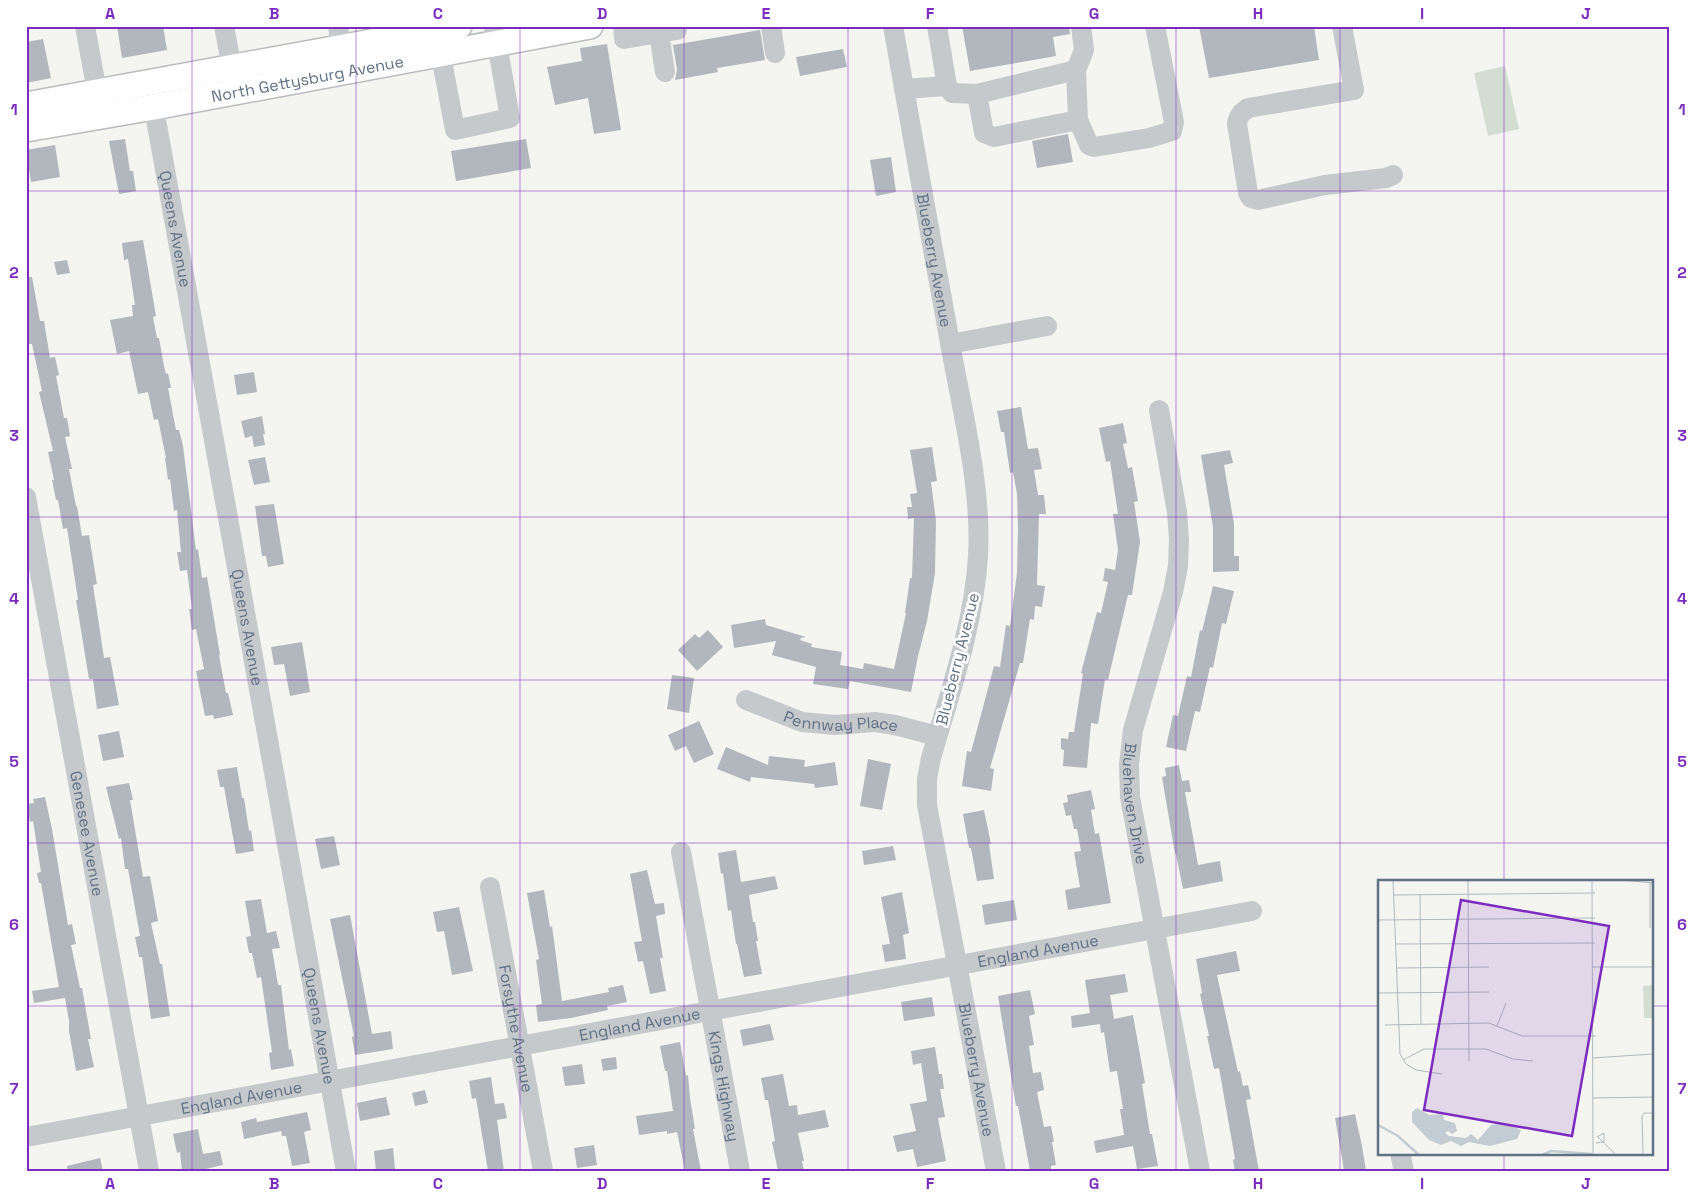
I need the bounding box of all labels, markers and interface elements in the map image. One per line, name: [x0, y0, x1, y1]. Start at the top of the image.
text: A: [105, 3, 115, 24]
text: B: [269, 3, 279, 24]
text: C: [433, 3, 443, 24]
text: D: [597, 3, 607, 24]
text: E: [762, 3, 771, 24]
text: F: [926, 3, 935, 24]
text: G: [1089, 3, 1099, 24]
text: H: [1253, 3, 1263, 24]
text: I: [1420, 3, 1424, 24]
text: J: [1581, 3, 1591, 24]
street label: North Gettysburg Avenue: [210, 51, 406, 107]
text: 1: [10, 99, 18, 120]
text: 1: [1678, 99, 1686, 120]
street label: Queens Avenue: [154, 169, 196, 289]
street label: Blueberry Avenue: [912, 192, 957, 329]
text: 2: [9, 262, 19, 283]
text: 2: [1677, 262, 1687, 283]
text: 3: [9, 425, 19, 446]
text: 3: [1677, 425, 1687, 446]
street label: Queens Avenue: [226, 567, 268, 687]
text: 4: [9, 588, 19, 609]
text: 4: [1677, 588, 1687, 609]
street label: Blueberry Avenue: [931, 591, 984, 728]
street label: Pennway Place: [780, 706, 900, 736]
street label: Bluehaven Drive: [1118, 742, 1152, 866]
text: 5: [9, 751, 19, 772]
text: 5: [1677, 751, 1687, 772]
street label: Genesee Avenue: [65, 769, 109, 898]
inset map: [1378, 880, 1654, 1154]
text: 6: [9, 914, 19, 935]
text: 6: [1677, 914, 1687, 935]
street label: England Avenue: [976, 929, 1100, 972]
street label: Forsythe Avenue: [494, 963, 538, 1094]
street label: Queens Avenue: [298, 966, 340, 1086]
street label: Blueberry Avenue: [953, 1001, 999, 1138]
street label: England Avenue: [577, 1003, 702, 1046]
street label: Kings Highway: [703, 1029, 744, 1143]
street label: England Avenue: [179, 1076, 304, 1119]
text: 7: [10, 1078, 19, 1099]
text: 7: [1678, 1078, 1687, 1099]
text: A: [105, 1173, 115, 1194]
text: B: [269, 1173, 279, 1194]
text: C: [433, 1173, 443, 1194]
text: D: [597, 1173, 607, 1194]
text: E: [762, 1173, 771, 1194]
text: F: [926, 1173, 935, 1194]
text: G: [1089, 1173, 1099, 1194]
text: H: [1253, 1173, 1263, 1194]
text: I: [1420, 1173, 1424, 1194]
text: J: [1581, 1173, 1591, 1194]

